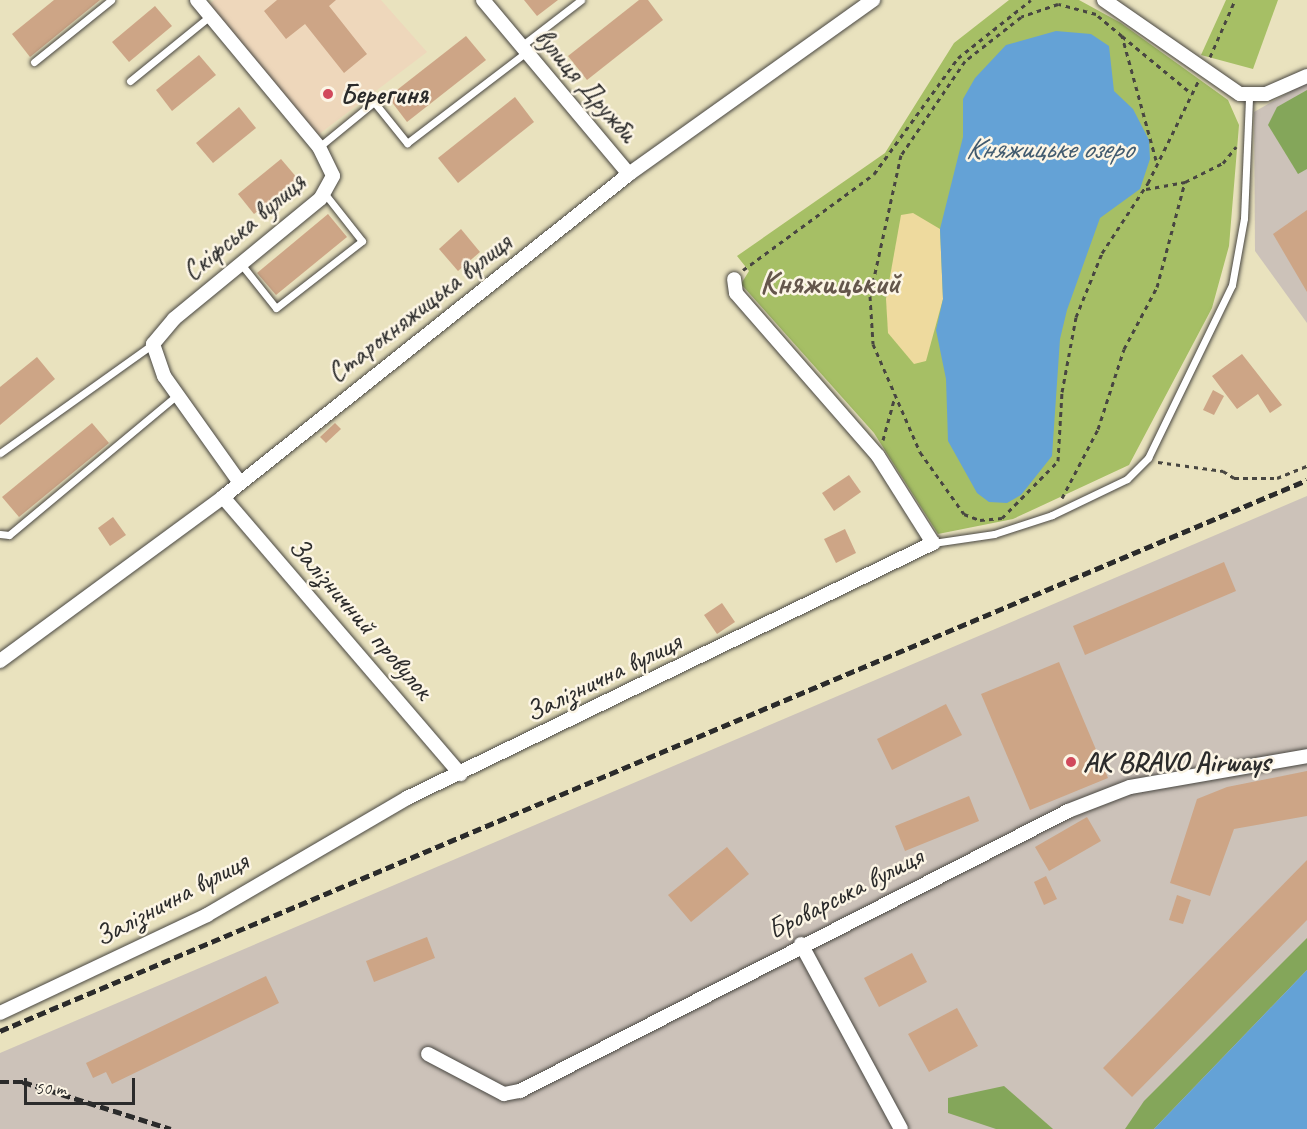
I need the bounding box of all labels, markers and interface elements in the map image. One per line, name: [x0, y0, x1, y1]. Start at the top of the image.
street label: вулиця Дружби: [527, 21, 645, 149]
place label: Берегиня: [340, 77, 428, 111]
marker: Берегиня: [321, 87, 335, 101]
water label: Княжицьке озеро: [966, 130, 1132, 166]
street label: Скіфська вулиця: [175, 165, 313, 289]
street label: Старокняжицька вулиця: [320, 225, 518, 391]
district label: Княжицький: [760, 264, 900, 302]
street label: Залізничний провулок: [282, 530, 440, 706]
street label: Залізнична вулиця: [519, 625, 687, 729]
place label: АК BRAVO Airways: [1083, 745, 1270, 779]
marker: АК BRAVO Airways: [1064, 755, 1078, 769]
street label: Броварська вулиця: [762, 839, 928, 947]
street label: Залізнична вулиця: [88, 844, 254, 954]
scale bar: [27, 1066, 138, 1104]
text: 50 m: [35, 1077, 66, 1099]

